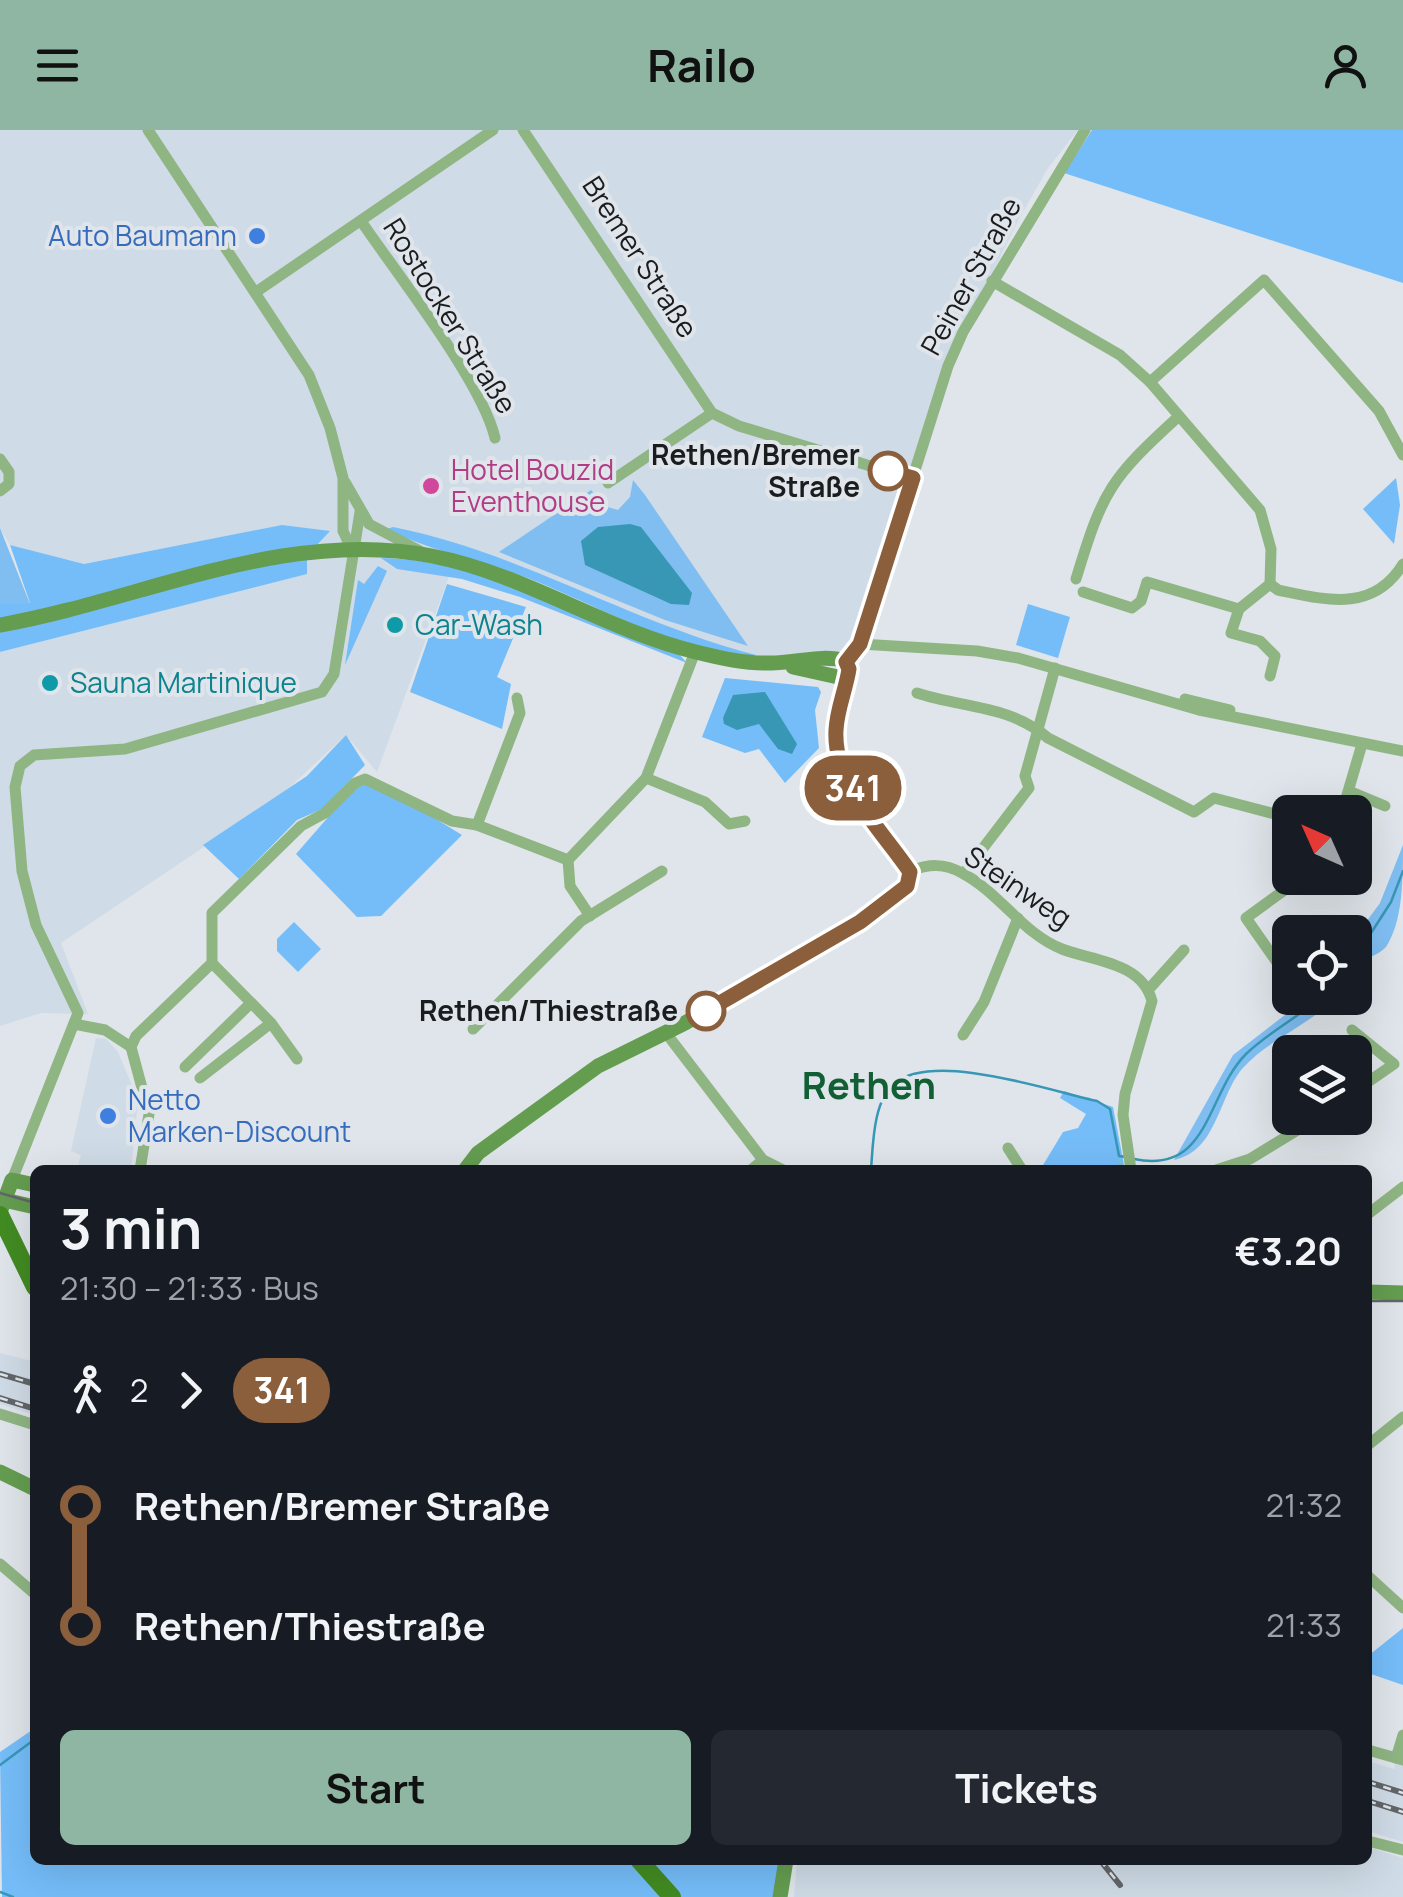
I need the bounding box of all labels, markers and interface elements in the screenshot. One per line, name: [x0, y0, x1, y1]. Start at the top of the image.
text: Railo: [647, 34, 756, 96]
icon: menu: [30, 38, 85, 93]
icon: person: [1318, 38, 1373, 93]
street label: Bremer Straße: [574, 168, 707, 345]
street label: Peiner Straße: [911, 190, 1029, 361]
street label: Rostocker Straße: [375, 210, 526, 420]
place label: Auto Baumann: [48, 216, 237, 254]
marker: Auto Baumann: [246, 225, 268, 247]
place label: Rethen/Bremer Straße: [651, 435, 860, 505]
place label: Hotel Bouzid Eventhouse: [451, 450, 614, 520]
marker: Rethen/Bremer Straße: [869, 452, 907, 490]
marker: Hotel Bouzid Eventhouse: [420, 475, 442, 497]
place label: Car-Wash: [415, 605, 543, 643]
marker: Car-Wash: [384, 614, 406, 636]
place label: Sauna Martinique: [70, 663, 297, 701]
marker: Sauna Martinique: [39, 672, 61, 694]
line badge: 341: [796, 756, 910, 820]
text: 341: [825, 764, 881, 812]
north arrow: [1272, 795, 1372, 895]
map controls: [1272, 795, 1372, 1135]
street label: Steinweg: [958, 836, 1079, 936]
button: locate: [1272, 915, 1372, 1015]
place label: Rethen/Thiestraße: [419, 991, 678, 1029]
marker: Rethen/Thiestraße: [687, 992, 725, 1030]
button: layers: [1272, 1035, 1372, 1135]
district label: Rethen: [802, 1058, 936, 1110]
place label: Netto Marken-Discount: [128, 1080, 351, 1150]
marker: Netto Marken-Discount: [97, 1105, 119, 1127]
text: 3 min: [60, 1190, 202, 1266]
text: €3.20: [1235, 1224, 1342, 1276]
text: 21:30 – 21:33 · Bus: [60, 1266, 319, 1310]
icon: walk: [60, 1363, 115, 1418]
icon: forward: [163, 1363, 218, 1418]
text: 341: [253, 1366, 310, 1414]
text: 2: [130, 1368, 148, 1412]
text: Rethen/Bremer Straße: [134, 1479, 550, 1531]
text: 21:32: [1266, 1483, 1342, 1527]
text: Rethen/Thiestraße: [134, 1599, 486, 1651]
text: 21:33: [1266, 1603, 1342, 1647]
button: Start: [60, 1730, 691, 1845]
button: Tickets: [711, 1730, 1342, 1845]

